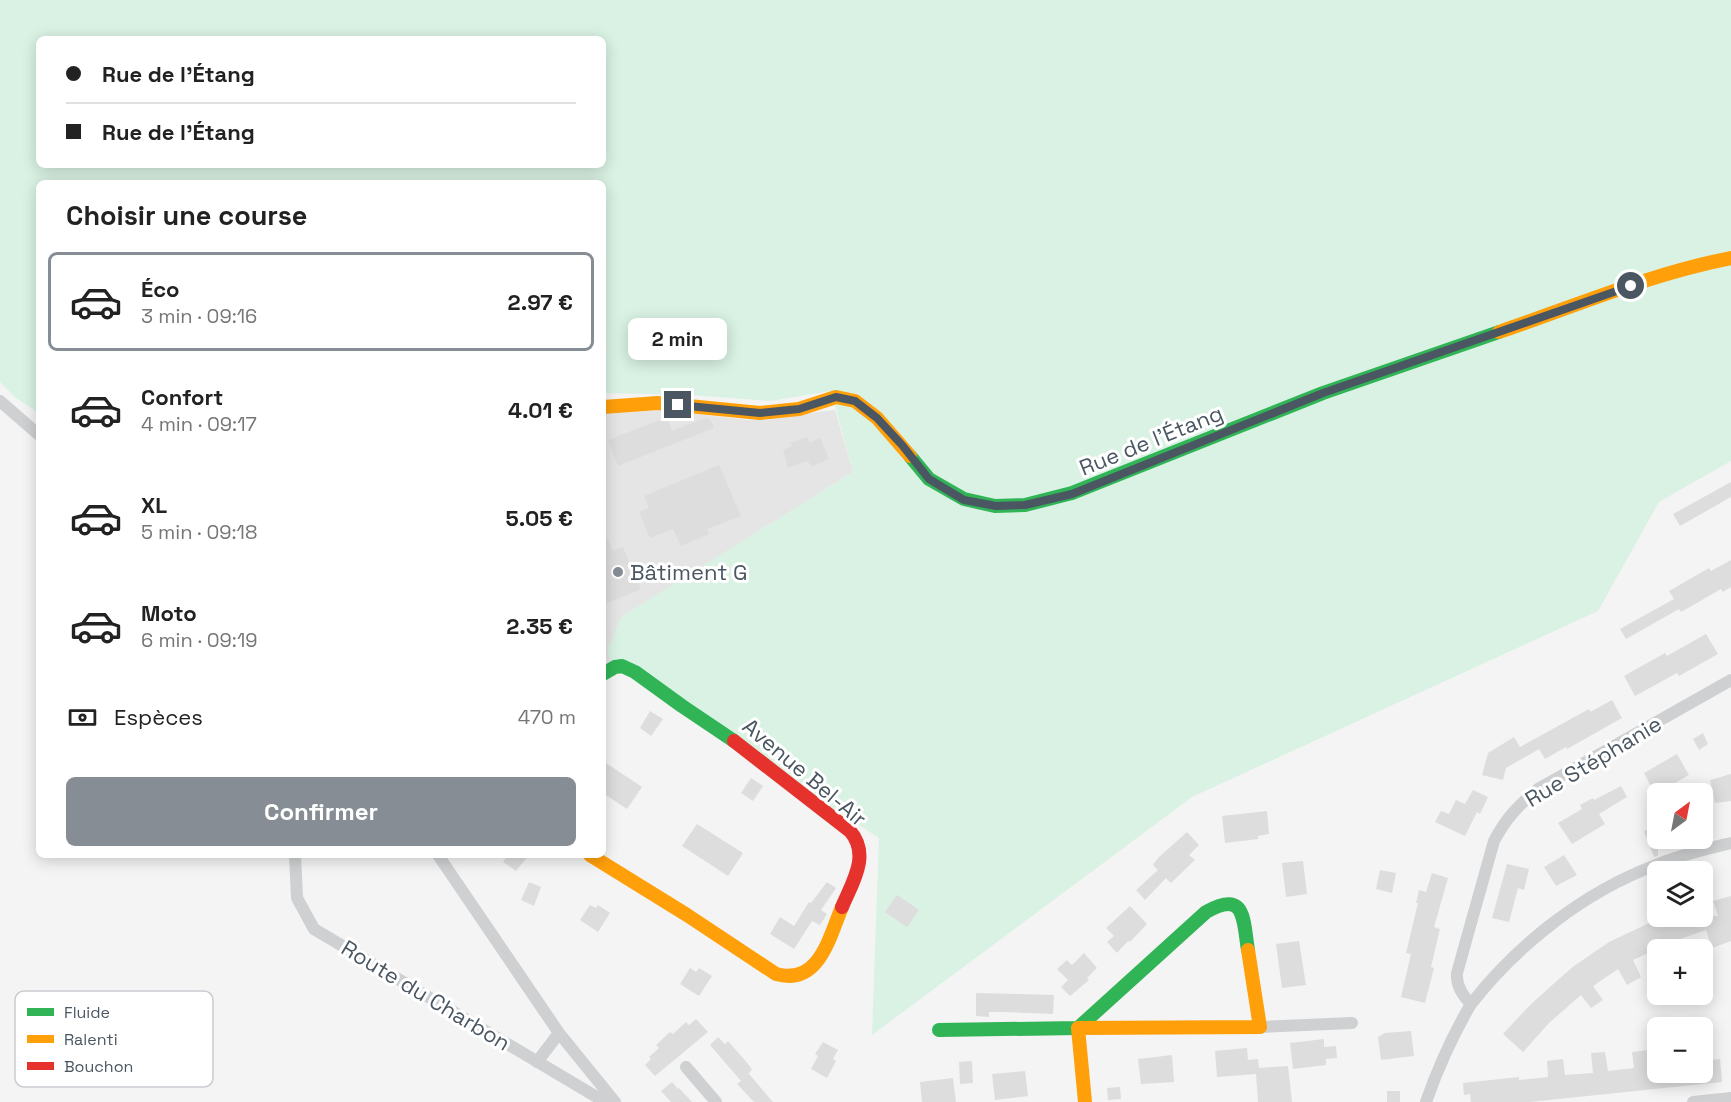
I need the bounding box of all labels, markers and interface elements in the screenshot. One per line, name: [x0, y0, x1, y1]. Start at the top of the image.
text: Rue de l'Étang: [102, 60, 255, 88]
text: Rue de l'Étang: [102, 118, 255, 146]
text: Choisir une course: [66, 198, 307, 233]
route start: [1617, 272, 1644, 299]
icon: car: [69, 275, 123, 329]
text: Éco: [141, 275, 180, 303]
text: 2.97 €: [508, 288, 573, 316]
text: 3 min · 09:16: [141, 303, 257, 329]
callout: 2 min: [628, 318, 728, 360]
text: 2 min: [652, 326, 703, 352]
icon: car: [69, 383, 123, 437]
text: Confort: [141, 383, 223, 411]
route end: [664, 391, 691, 418]
text: 4.01 €: [508, 396, 573, 424]
street label: Rue de l'Étang: [1075, 398, 1227, 482]
text: 4 min · 09:17: [141, 411, 257, 437]
icon: car: [69, 491, 123, 545]
text: XL: [141, 491, 167, 519]
text: 5.05 €: [506, 504, 573, 532]
text: 5 min · 09:18: [141, 519, 257, 545]
place label: Bâtiment G: [630, 558, 747, 586]
marker: Bâtiment G: [611, 565, 625, 579]
icon: car: [69, 599, 123, 653]
text: Moto: [141, 599, 197, 627]
text: 2.35 €: [506, 612, 573, 640]
text: 6 min · 09:19: [141, 627, 257, 653]
icon: cash: [66, 701, 99, 734]
text: Espèces: [114, 703, 203, 731]
text: 470 m: [518, 704, 576, 730]
street label: Rue Stéphanie: [1520, 709, 1666, 813]
street label: Avenue Bel-Air: [737, 712, 873, 832]
button: Confirmer: [66, 777, 576, 846]
north arrow: [1647, 783, 1713, 849]
map controls: [1647, 783, 1713, 1083]
button: layers: [1647, 861, 1713, 927]
street label: Route du Charbon: [336, 933, 516, 1057]
button: +: [1647, 939, 1713, 1005]
legend: [15, 991, 213, 1087]
text: Fluide: [64, 1002, 110, 1023]
button: −: [1647, 1017, 1713, 1083]
text: Ralenti: [64, 1029, 118, 1050]
text: Bouchon: [64, 1056, 133, 1077]

